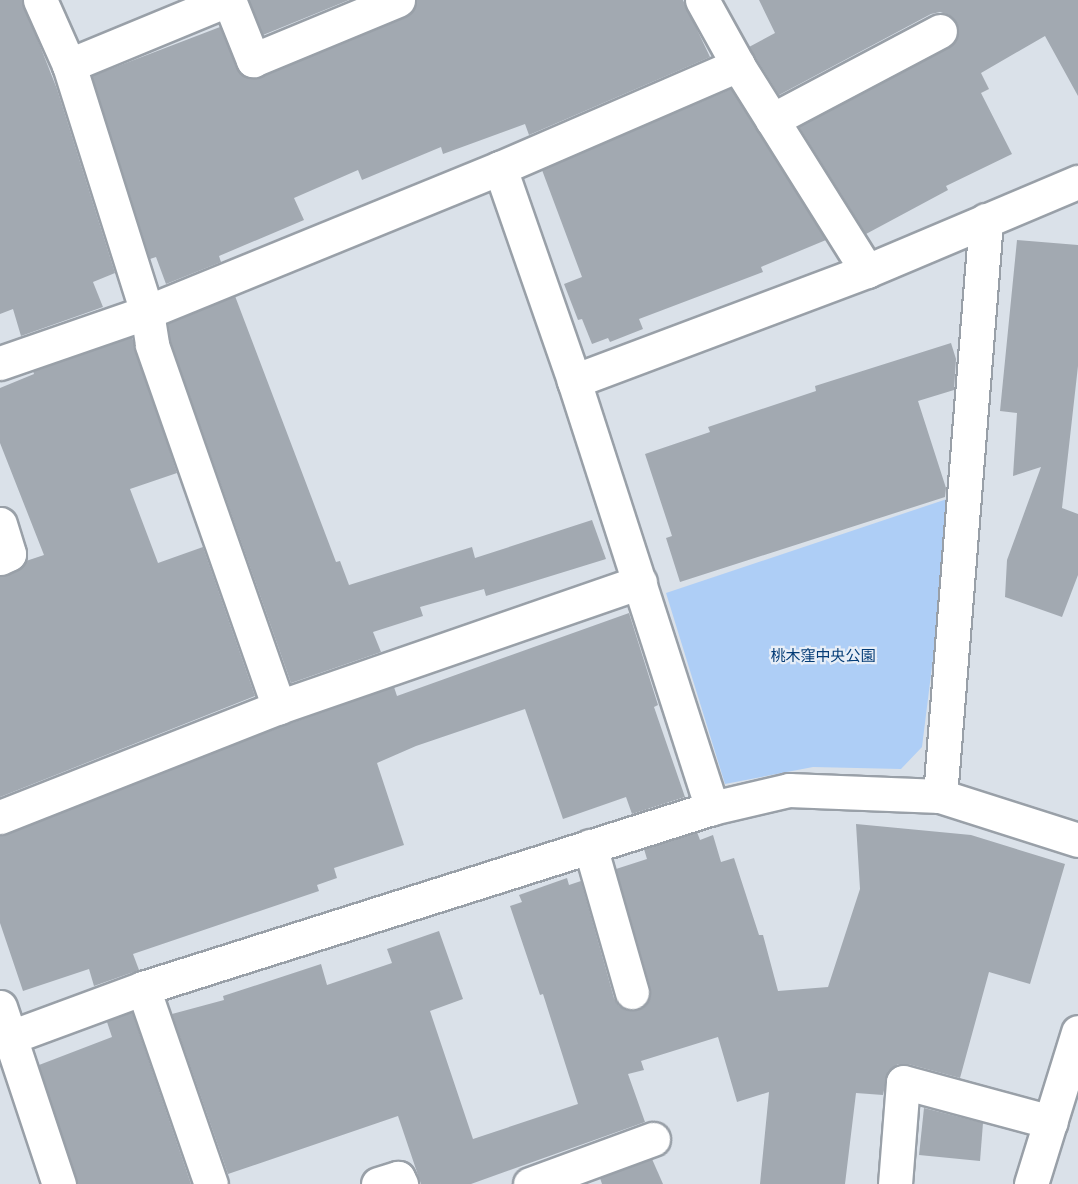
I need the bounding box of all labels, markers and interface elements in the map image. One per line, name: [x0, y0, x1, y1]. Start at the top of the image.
park label: 桃木窪中央公園: [771, 648, 875, 666]

